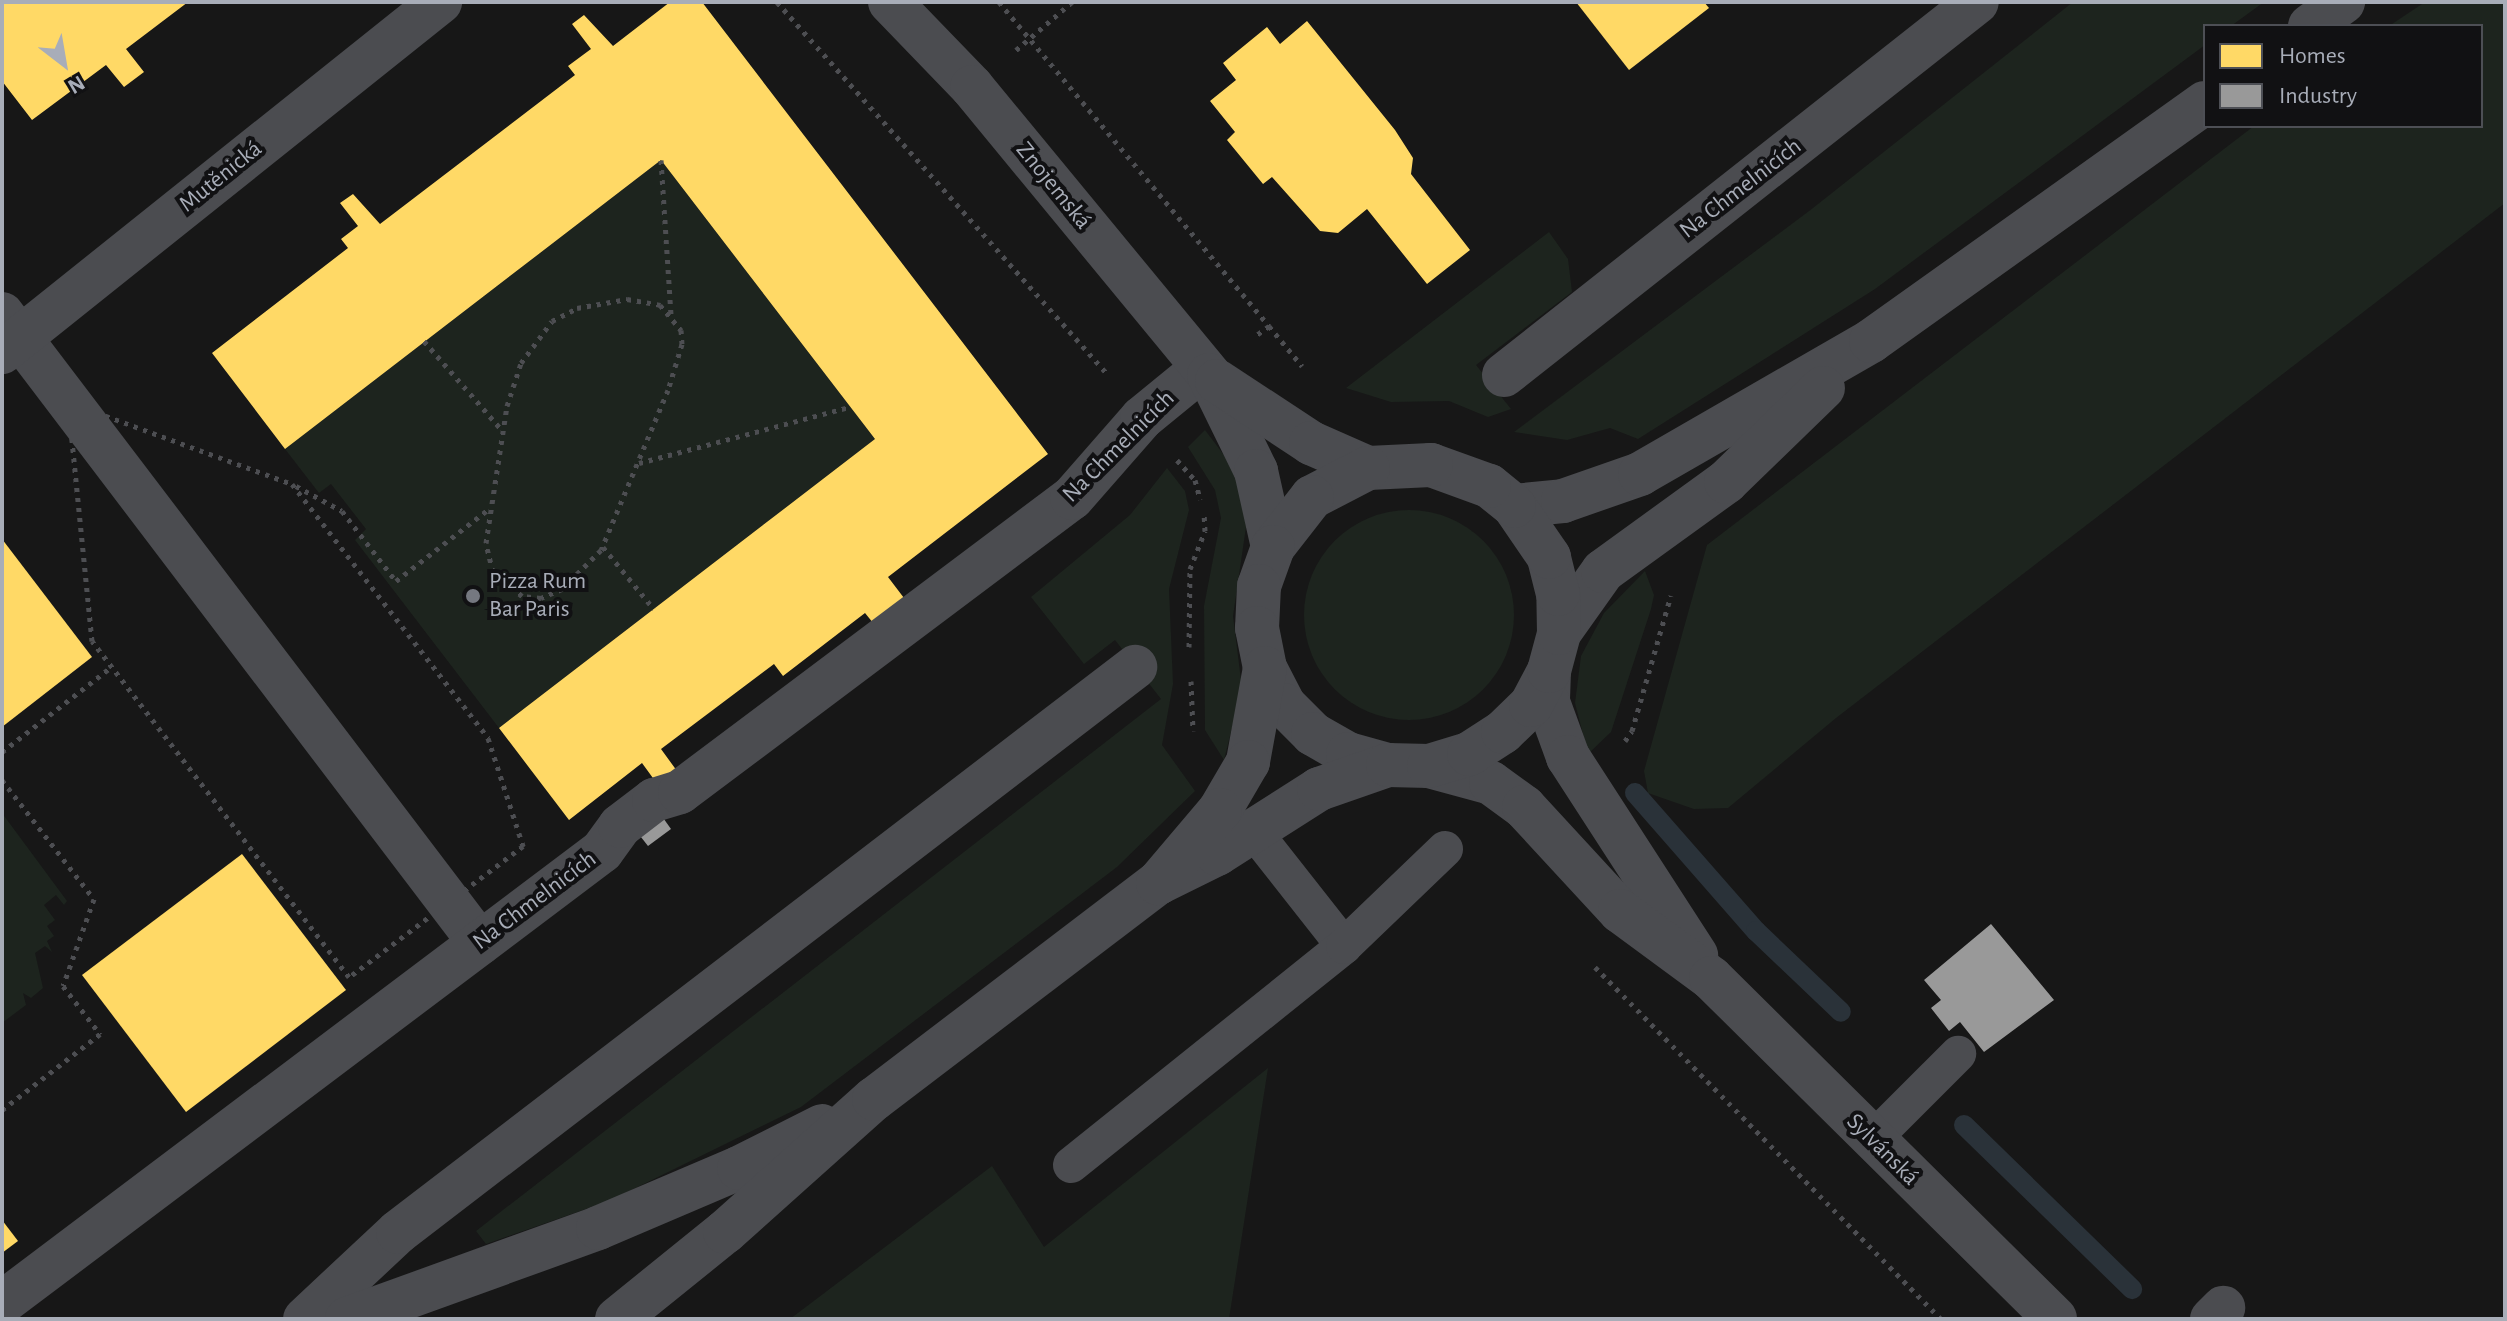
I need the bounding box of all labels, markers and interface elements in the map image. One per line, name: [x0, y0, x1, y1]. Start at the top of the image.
north arrow: [24, 24, 104, 104]
legend: [2203, 24, 2483, 128]
text: Homes: [2279, 44, 2346, 68]
text: N: [64, 71, 89, 98]
text: Industry: [2279, 84, 2357, 108]
street label: Na Chmelnicích: [1674, 132, 1808, 246]
street label: Mutěnická: [174, 135, 268, 219]
street label: Znojemská: [1009, 137, 1097, 235]
street label: Na Chmelnicích: [1057, 385, 1181, 509]
place label: Pizza Rum Bar Paris: [489, 568, 586, 624]
marker: Pizza Rum Bar Paris: [464, 587, 482, 605]
street label: Na Chmelnicích: [468, 845, 602, 957]
street label: Sylvánská: [1840, 1108, 1924, 1192]

